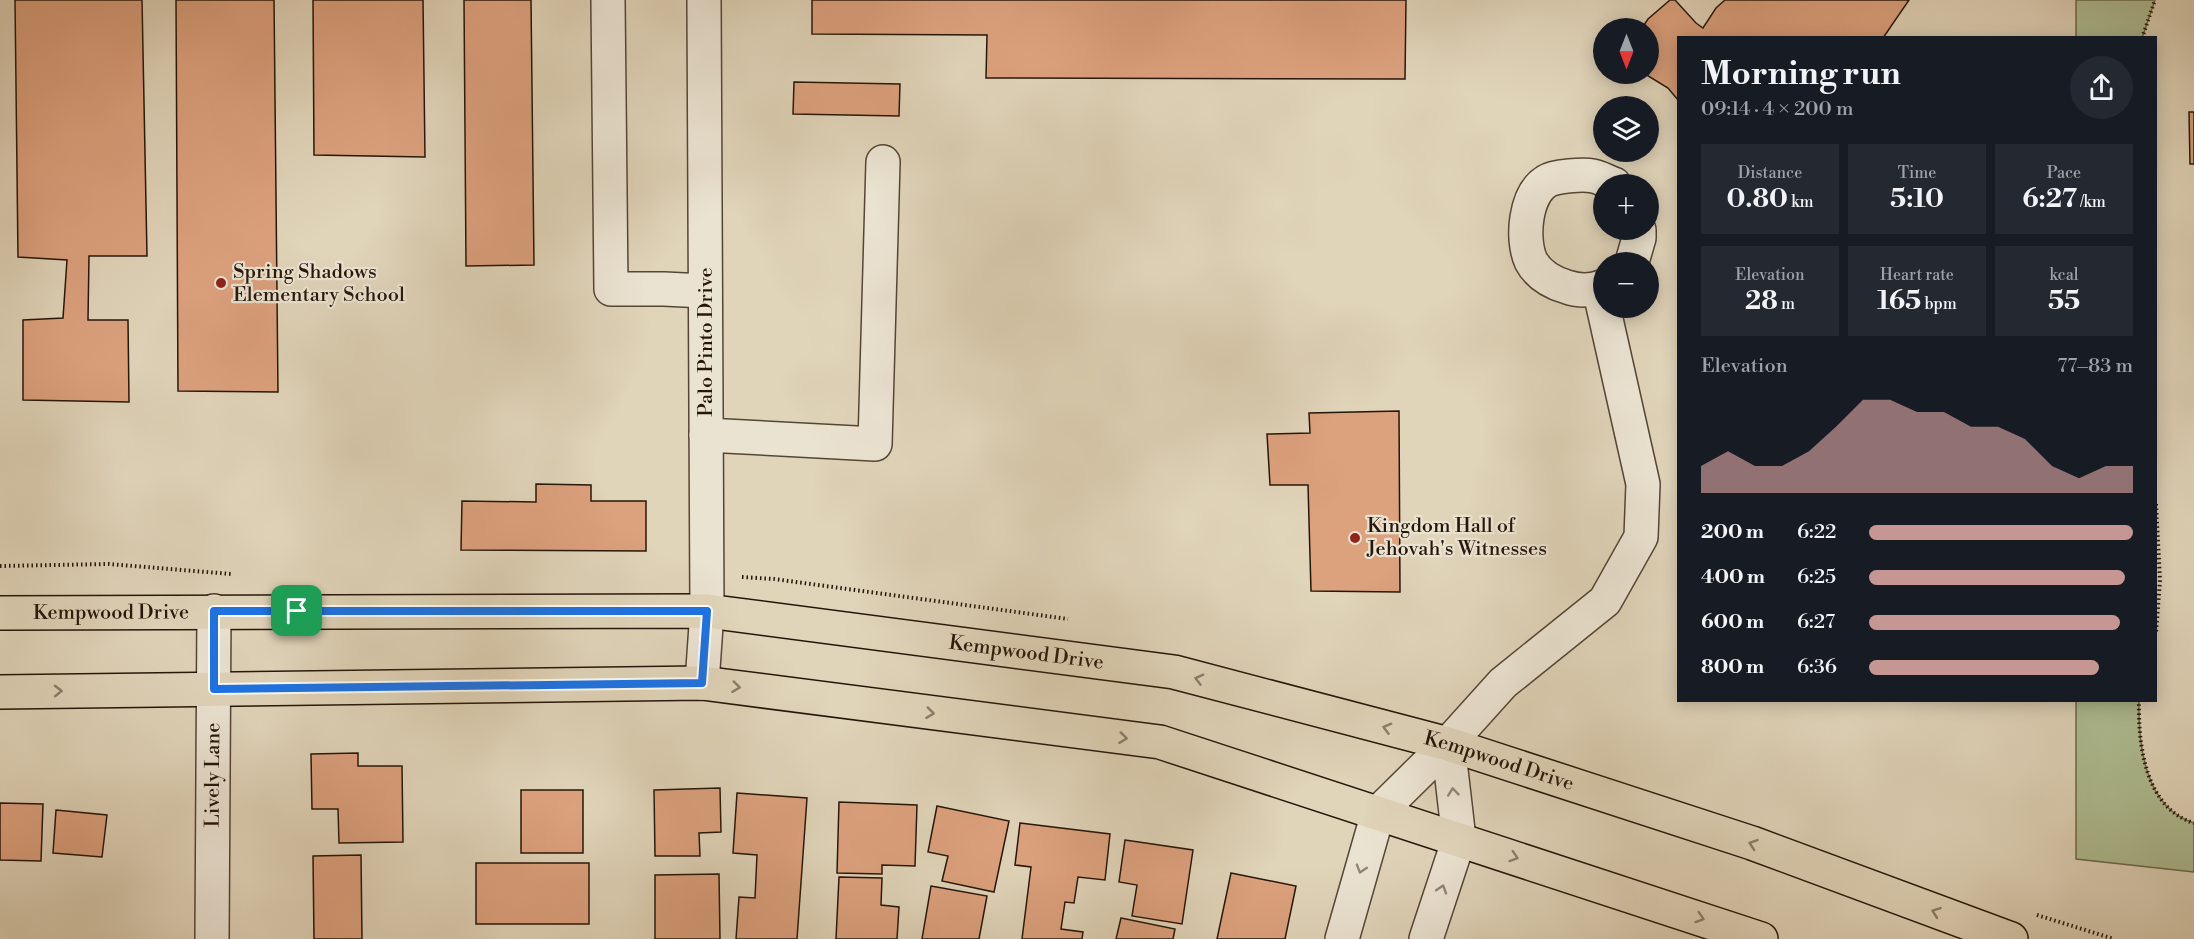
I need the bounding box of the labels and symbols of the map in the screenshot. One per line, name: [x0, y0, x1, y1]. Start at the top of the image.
north arrow: [1593, 18, 1659, 84]
place label: Spring Shadows Elementary School: [233, 260, 405, 308]
street label: Palo Pinto Drive: [694, 267, 719, 417]
marker: Spring Shadows Elementary School: [214, 276, 228, 290]
place label: Kingdom Hall of Jehovah's Witnesses: [1366, 514, 1547, 562]
marker: Kingdom Hall of Jehovah's Witnesses: [1348, 531, 1362, 545]
pin: [271, 585, 322, 636]
street label: Kempwood Drive: [33, 600, 189, 625]
street label: Kempwood Drive: [947, 630, 1105, 675]
one-way arrow: [1194, 673, 1204, 686]
one-way arrow: [732, 681, 741, 693]
one-way arrow: [54, 685, 63, 698]
one-way arrow: [925, 706, 934, 718]
street label: Lively Lane: [200, 722, 226, 828]
one-way arrow: [1382, 723, 1392, 736]
street label: Kempwood Drive: [1421, 726, 1577, 797]
one-way arrow: [1118, 731, 1128, 743]
one-way arrow: [1447, 787, 1460, 796]
one-way arrow: [1748, 839, 1759, 852]
one-way arrow: [1508, 850, 1519, 863]
one-way arrow: [1356, 863, 1368, 874]
one-way arrow: [1435, 884, 1448, 895]
one-way arrow: [1931, 906, 1942, 919]
one-way arrow: [1694, 910, 1705, 923]

